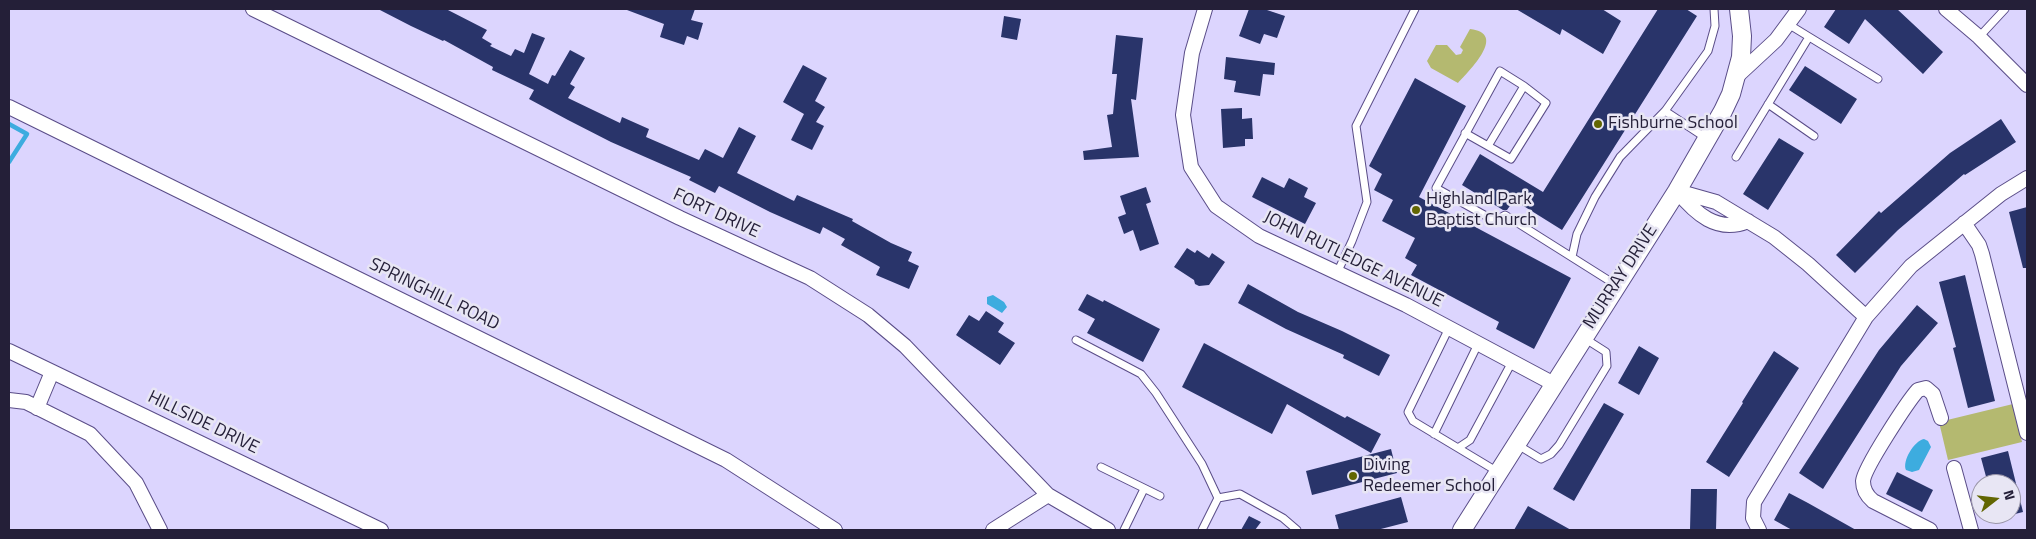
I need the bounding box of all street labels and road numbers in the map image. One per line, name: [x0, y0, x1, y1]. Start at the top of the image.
street label: FORT DRIVE: [669, 185, 763, 243]
street label: JOHN RUTLEDGE AVENUE: [1260, 207, 1446, 313]
street label: MURRAY DRIVE: [1579, 221, 1663, 333]
street label: SPRINGHILL ROAD: [365, 254, 503, 336]
street label: HILLSIDE DRIVE: [144, 387, 262, 459]

